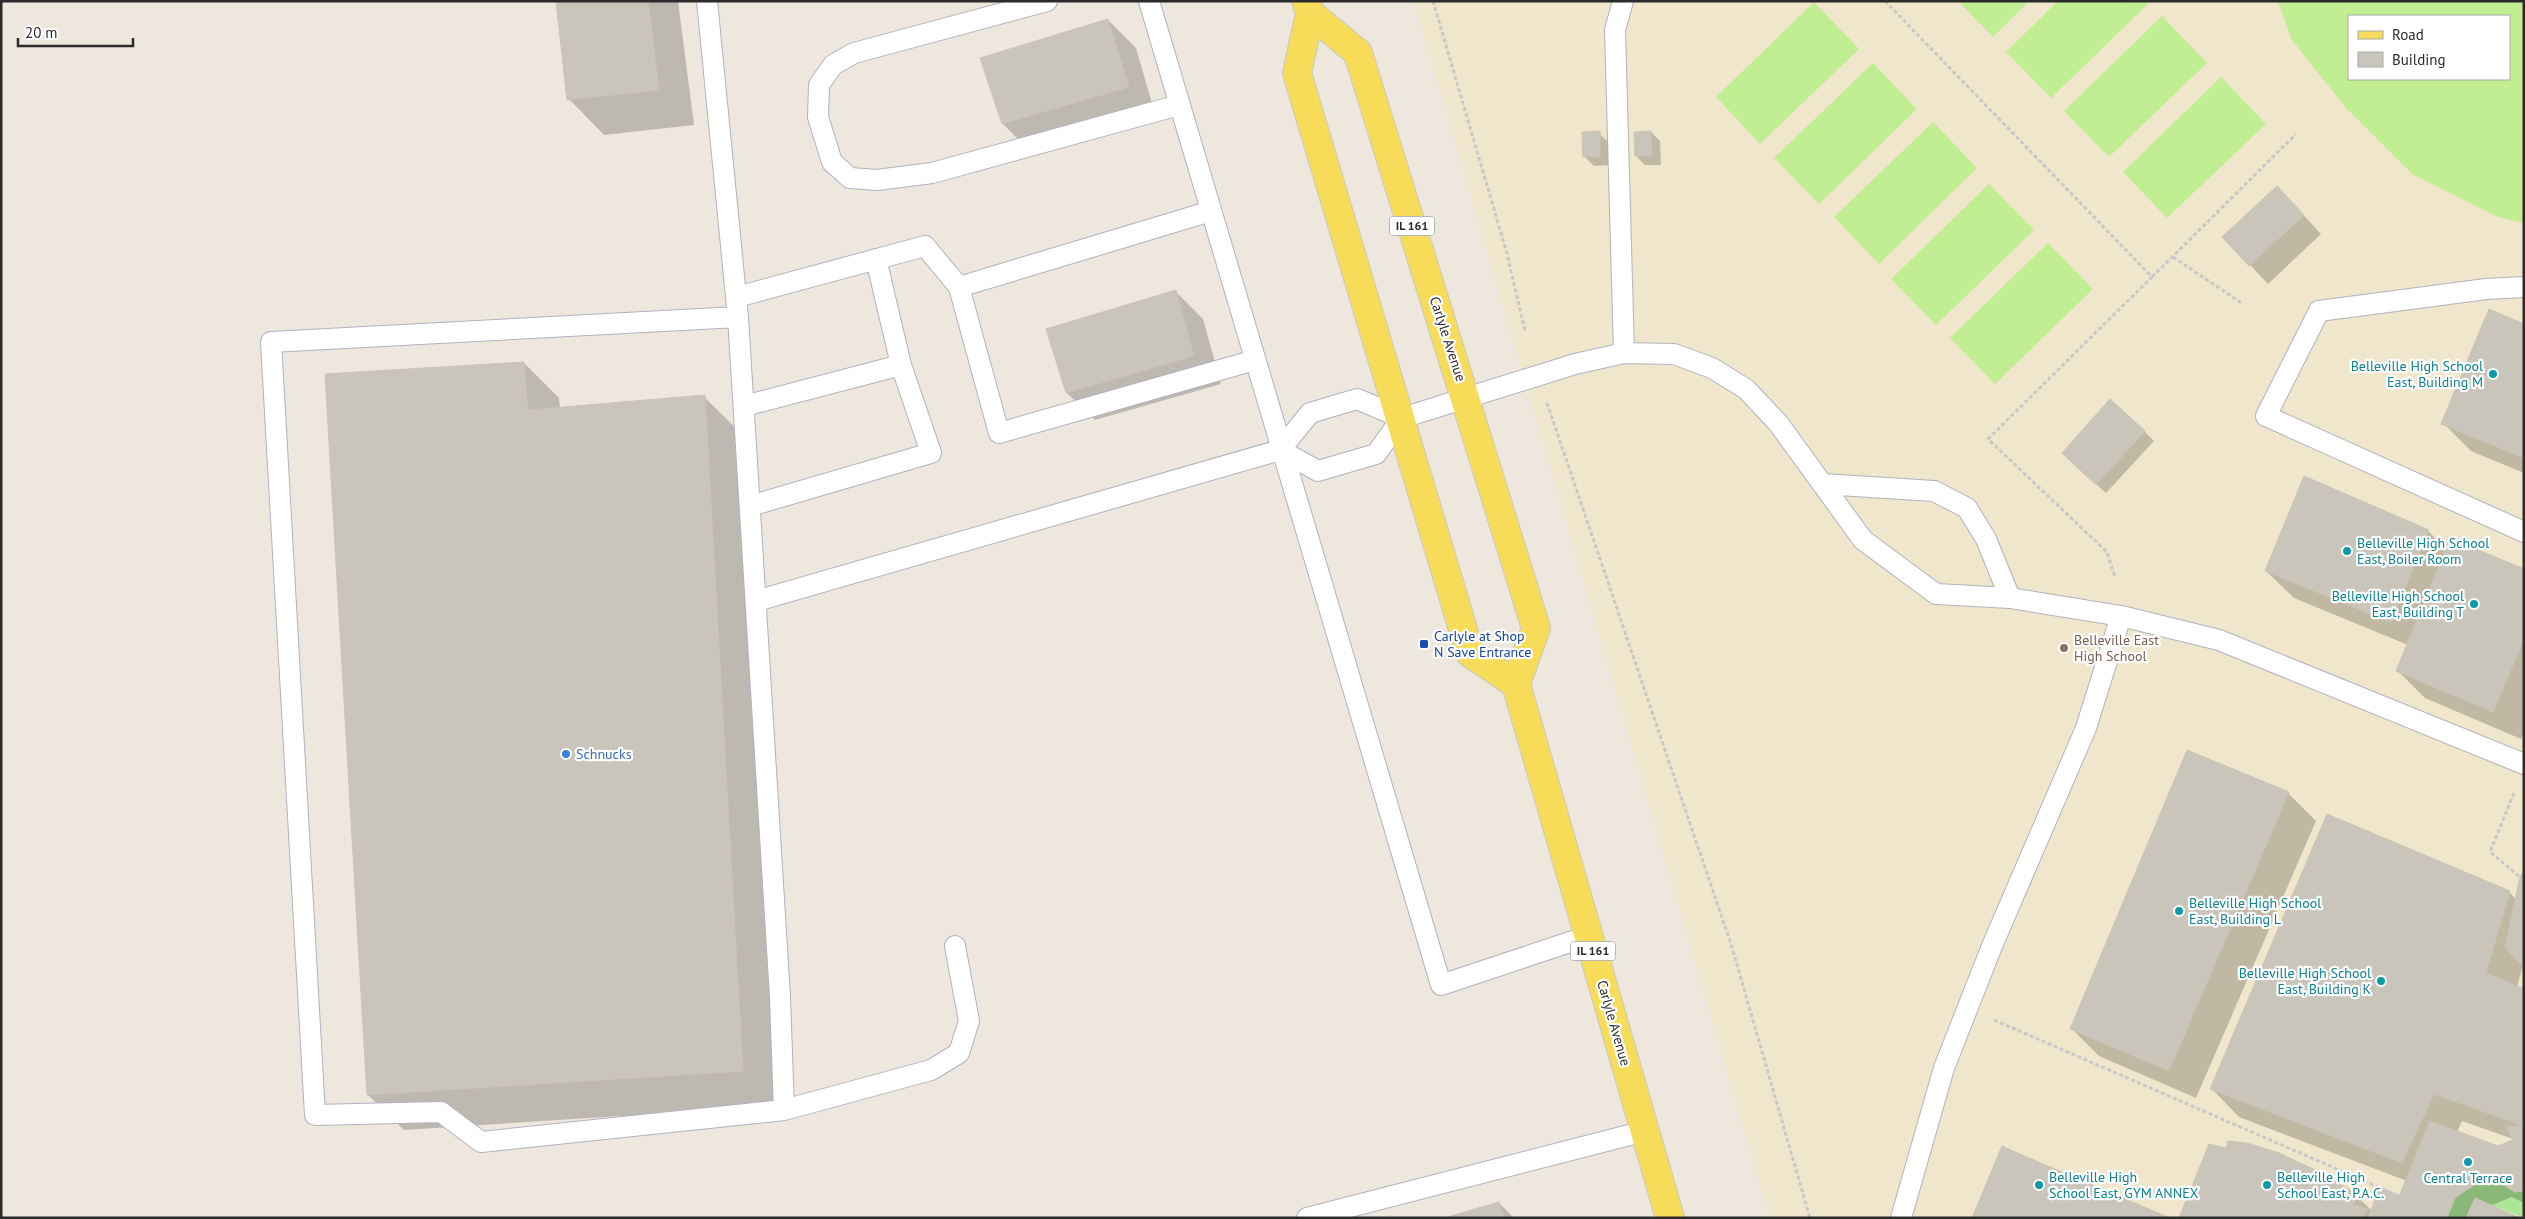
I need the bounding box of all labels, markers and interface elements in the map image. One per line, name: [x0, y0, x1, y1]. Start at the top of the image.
scale bar: [18, 15, 132, 47]
legend: [2348, 15, 2510, 80]
text: 20 m: [25, 23, 58, 42]
text: Road: [2392, 25, 2424, 44]
text: Building: [2392, 50, 2446, 69]
road number: IL 161: [1390, 217, 1434, 236]
street label: Carlyle Avenue: [1426, 294, 1470, 384]
place label: Belleville High School East, Building M: [2351, 357, 2483, 391]
marker: Belleville High School East, Building M: [2487, 368, 2499, 380]
place label: Belleville High School East, Boiler Room: [2357, 534, 2489, 568]
marker: Belleville High School East, Boiler Room: [2341, 545, 2353, 557]
place label: Belleville High School East, Building T: [2332, 587, 2464, 621]
marker: Belleville High School East, Building T: [2468, 598, 2480, 610]
place label: Carlyle at Shop N Save Entrance: [1434, 627, 1531, 661]
place label: Belleville East High School: [2074, 631, 2159, 665]
marker: Carlyle at Shop N Save Entrance: [1418, 638, 1430, 650]
marker: Belleville East High School: [2058, 642, 2070, 654]
place label: Schnucks: [576, 745, 632, 763]
marker: Schnucks: [560, 748, 572, 760]
place label: Belleville High School East, Building L: [2189, 894, 2321, 928]
marker: Belleville High School East, Building L: [2173, 905, 2185, 917]
road number: IL 161: [1570, 941, 1616, 960]
place label: Belleville High School East, Building K: [2239, 964, 2371, 998]
marker: Belleville High School East, Building K: [2375, 975, 2387, 987]
street label: Carlyle Avenue: [1593, 978, 1635, 1068]
marker: Central Terrace: [2462, 1156, 2474, 1168]
place label: Belleville High School East, GYM ANNEX: [2049, 1168, 2199, 1202]
place label: Belleville High School East, P.A.C.: [2277, 1168, 2384, 1202]
place label: Central Terrace: [2424, 1169, 2512, 1187]
marker: Belleville High School East, GYM ANNEX: [2033, 1179, 2045, 1191]
marker: Belleville High School East, P.A.C.: [2261, 1179, 2273, 1191]

